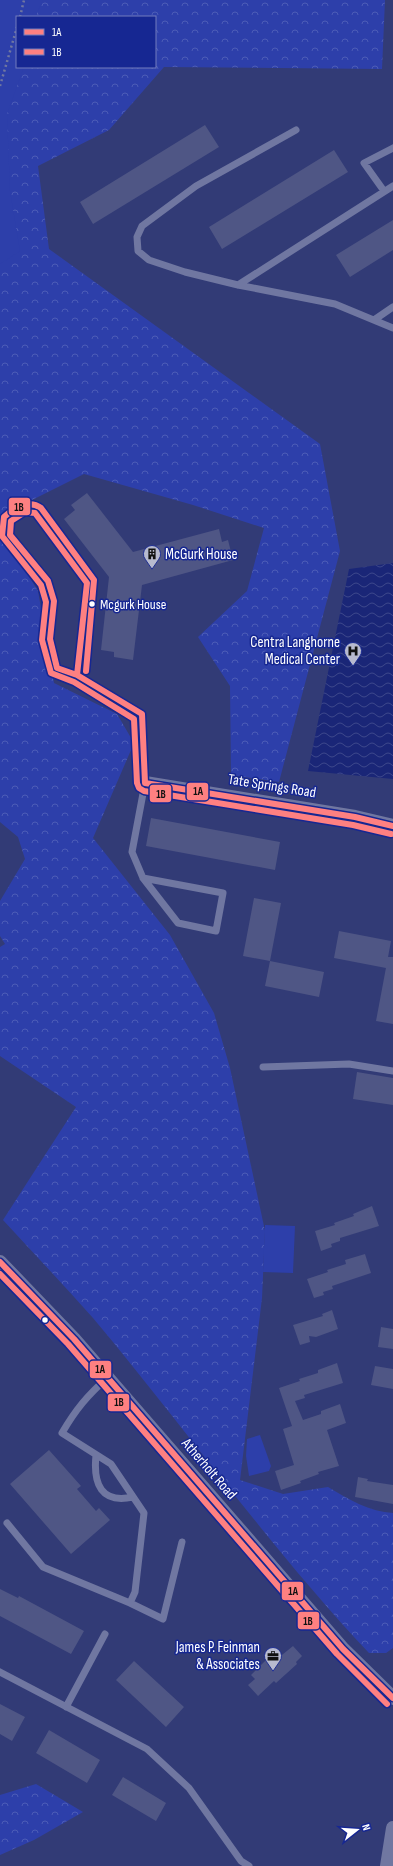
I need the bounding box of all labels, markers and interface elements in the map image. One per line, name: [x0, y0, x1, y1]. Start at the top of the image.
legend: [16, 16, 156, 68]
text: 1A: [52, 25, 62, 40]
text: 1B: [52, 45, 62, 60]
line badge: 1B: [8, 497, 31, 516]
text: 1B: [14, 501, 24, 514]
building icon: McGurk House: [142, 544, 162, 569]
place label: McGurk House: [165, 545, 238, 564]
place label: Mcgurk House: [100, 596, 166, 613]
marker: Mcgurk House: [87, 599, 97, 609]
place label: Centra Langhorne Medical Center: [250, 633, 341, 669]
hospital icon: Centra Langhorne Medical Center: [343, 641, 363, 666]
street label: Tate Springs Road: [227, 770, 317, 802]
line badge: 1A: [186, 782, 209, 801]
line badge: 1B: [149, 784, 172, 803]
text: 1A: [193, 785, 204, 798]
text: 1B: [156, 788, 166, 801]
unlabelled marker: [40, 1315, 50, 1325]
line badge: 1A: [89, 1360, 112, 1379]
text: 1A: [95, 1363, 106, 1376]
line badge: 1B: [107, 1393, 130, 1412]
text: 1B: [114, 1396, 124, 1409]
street label: Atherholt Road: [177, 1434, 241, 1504]
line badge: 1A: [281, 1581, 304, 1601]
text: 1A: [288, 1585, 299, 1598]
line badge: 1B: [297, 1611, 320, 1630]
text: 1B: [303, 1615, 313, 1628]
place label: James P. Feinman & Associates: [175, 1638, 260, 1674]
office icon: James P. Feinman & Associates: [263, 1646, 283, 1671]
north arrow: [337, 1810, 377, 1850]
text: N: [359, 1823, 373, 1832]

